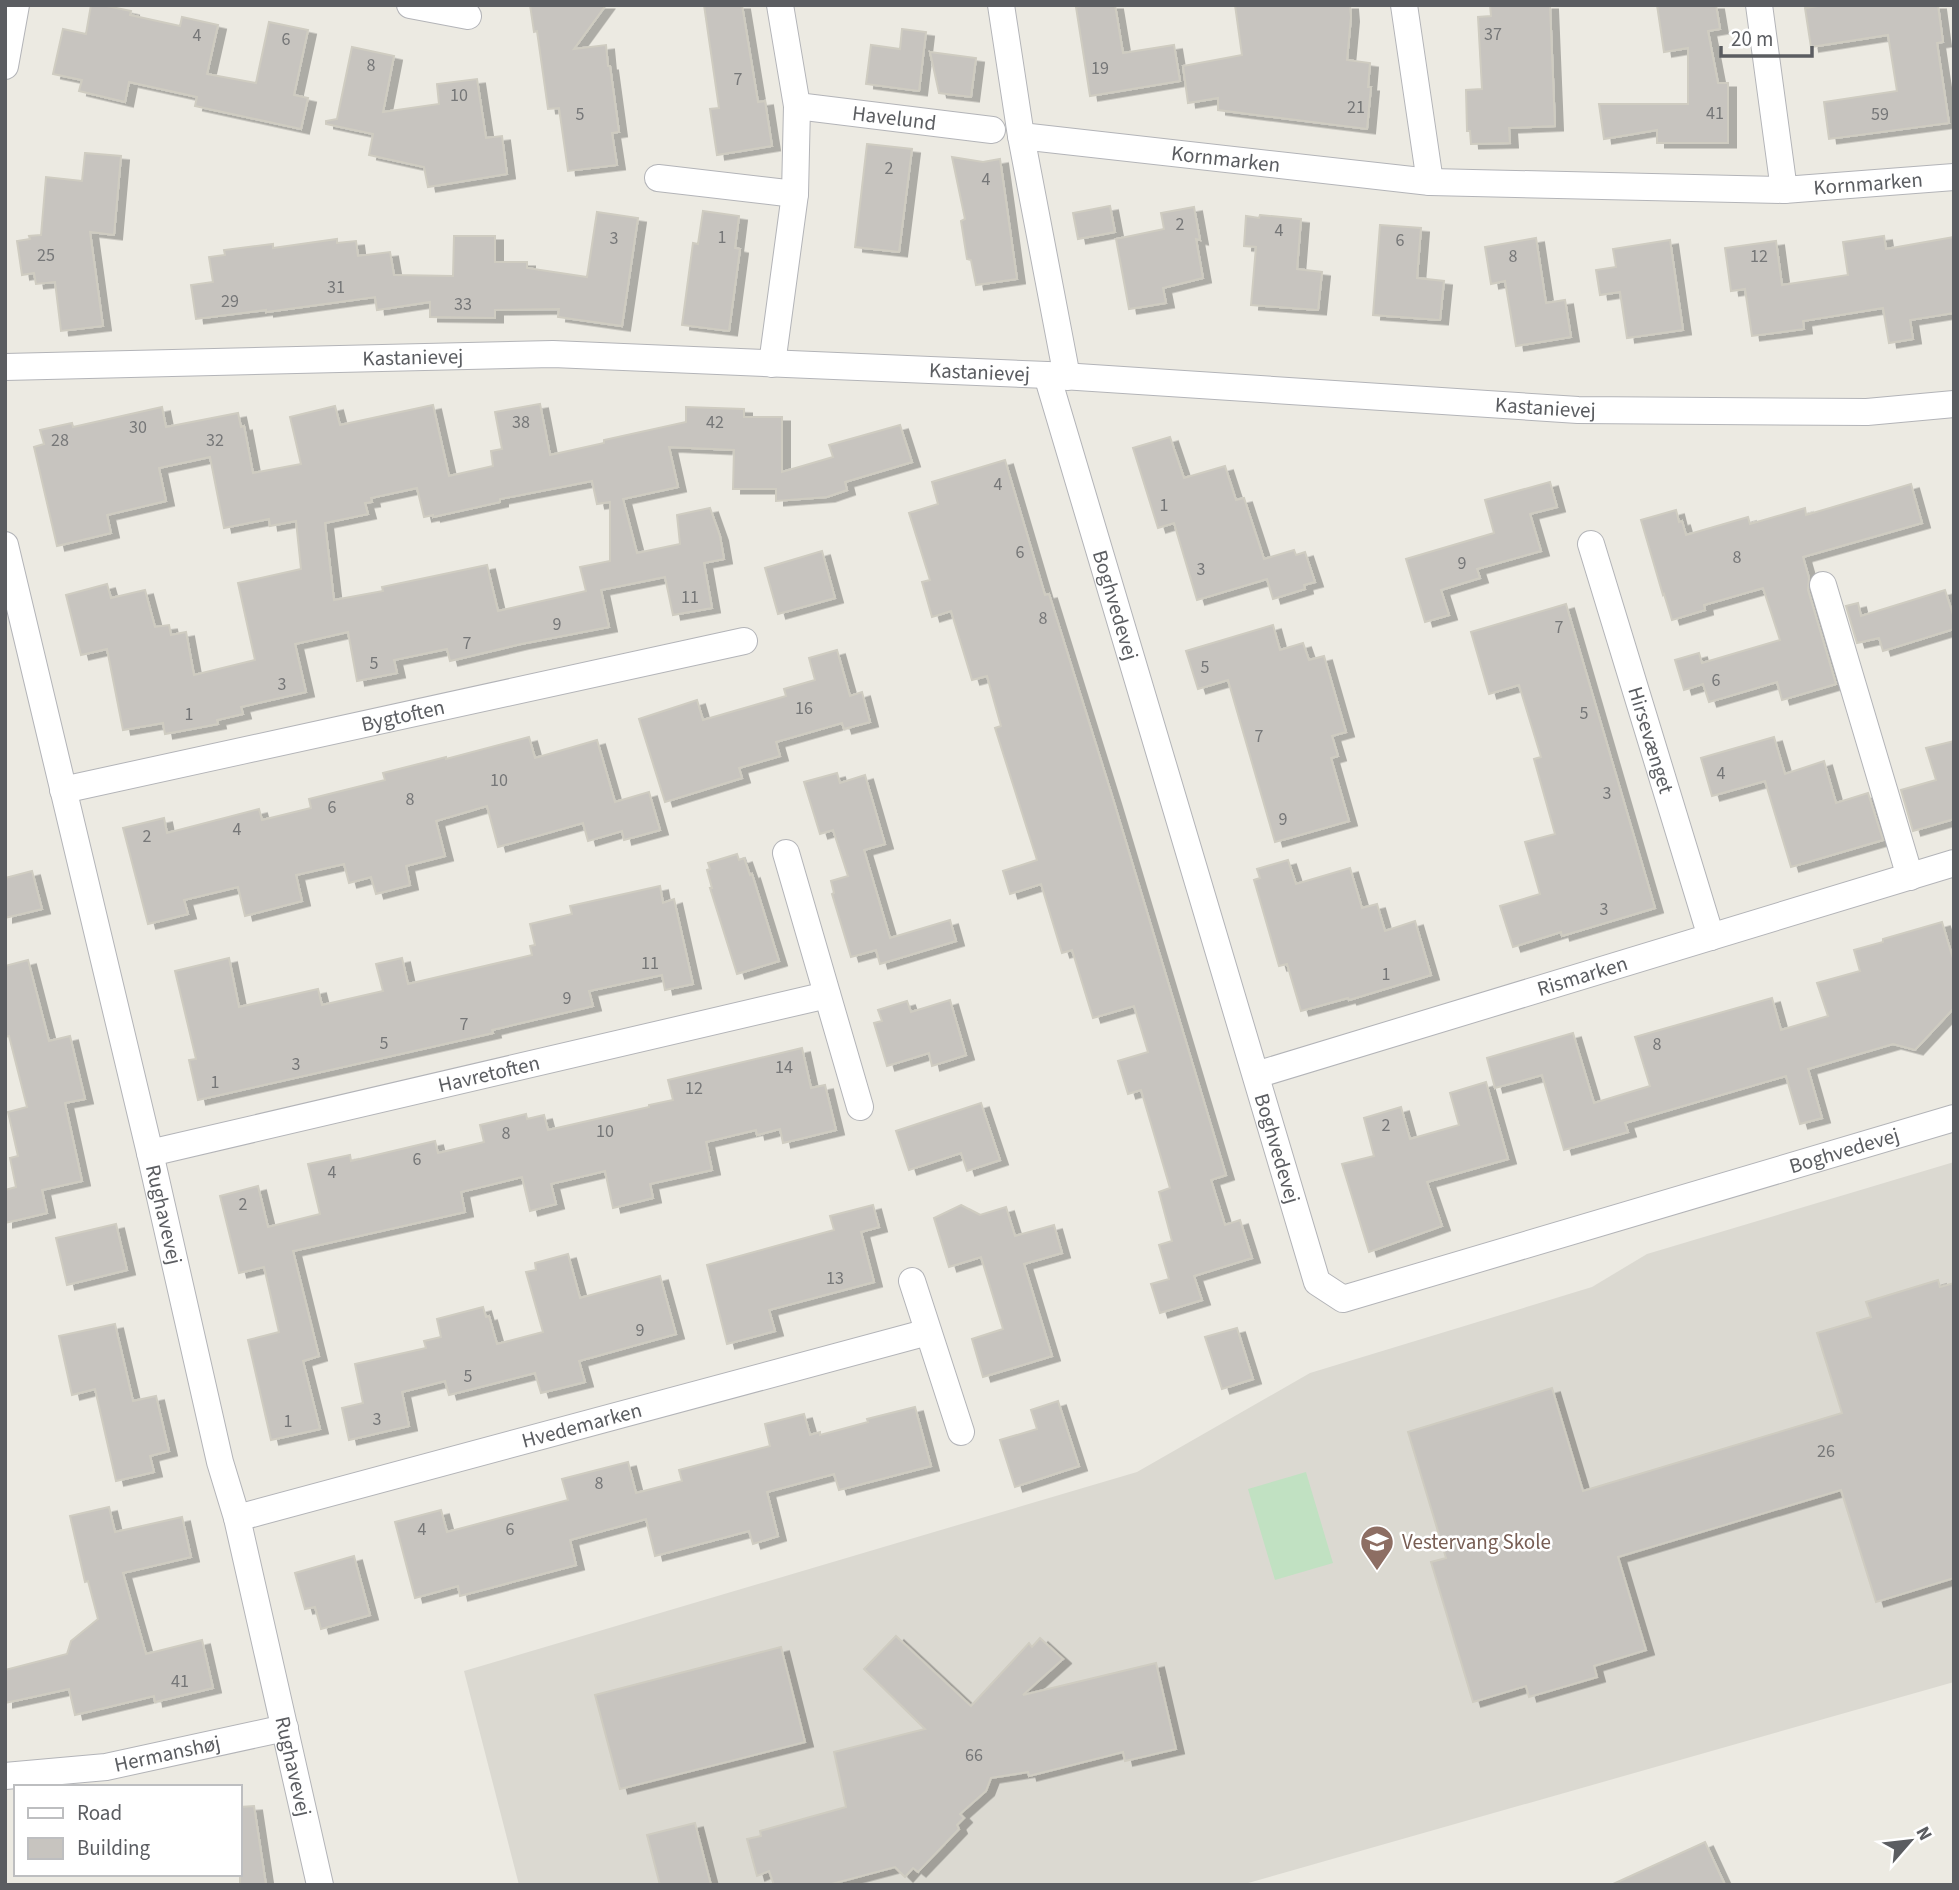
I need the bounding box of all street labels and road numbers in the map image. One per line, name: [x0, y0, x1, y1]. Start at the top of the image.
street label: Havelund: [851, 98, 938, 138]
street label: Kornmarken: [1170, 138, 1282, 180]
street label: Kornmarken: [1812, 164, 1924, 203]
street label: Kastanievej: [362, 341, 464, 374]
street label: Kastanievej: [928, 355, 1031, 389]
street label: Kastanievej: [1494, 390, 1596, 425]
street label: Boghvedevej: [1085, 546, 1146, 664]
street label: Hirsevænget: [1620, 683, 1681, 797]
street label: Bygtoften: [358, 692, 448, 739]
street label: Rismarken: [1533, 948, 1631, 1004]
street label: Havretoften: [435, 1048, 543, 1100]
street label: Boghvedevej: [1247, 1090, 1308, 1207]
street label: Boghvedevej: [1785, 1120, 1903, 1181]
street label: Rughavevej: [138, 1162, 190, 1267]
street label: Hvedemarken: [518, 1395, 645, 1456]
street label: Rughavevej: [267, 1713, 319, 1819]
street label: Hermanshøj: [111, 1728, 223, 1780]

